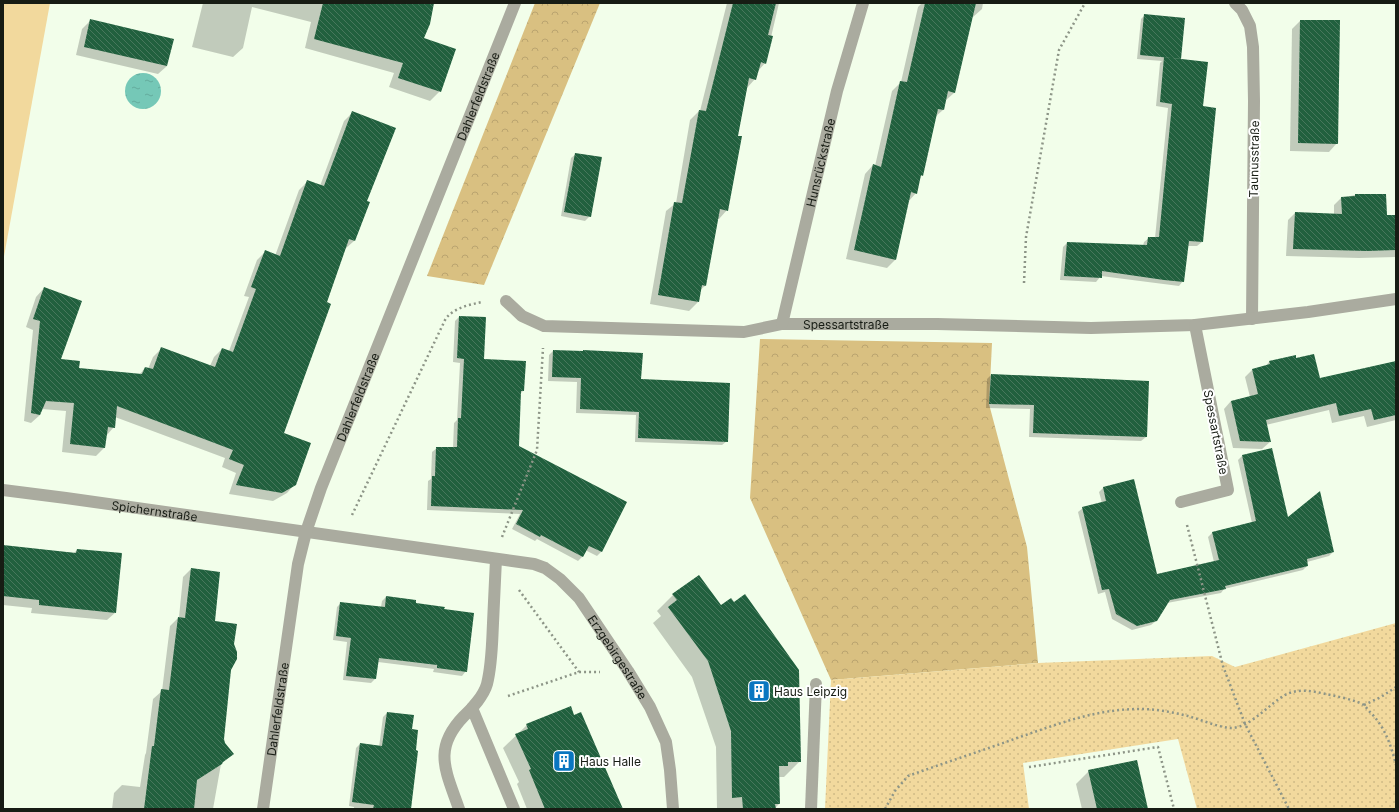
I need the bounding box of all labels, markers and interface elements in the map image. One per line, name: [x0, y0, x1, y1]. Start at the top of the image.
street label: Dahlerfeldstraße: [453, 49, 502, 143]
street label: Hunsrückstraße: [802, 117, 838, 208]
street label: Taunusstraße: [1246, 120, 1262, 198]
street label: Spessartstraße: [803, 317, 889, 332]
street label: Dahlerfeldstraße: [333, 350, 382, 444]
street label: Spessartstraße: [1200, 388, 1232, 476]
street label: Spichernstraße: [111, 497, 199, 524]
street label: Erzgebirgestraße: [585, 612, 651, 702]
street label: Dahlerfeldstraße: [263, 661, 291, 757]
building icon: Haus Leipzig: [746, 678, 772, 704]
place label: Haus Leipzig: [774, 684, 847, 699]
building icon: Haus Halle: [551, 748, 577, 774]
place label: Haus Halle: [580, 754, 641, 769]

